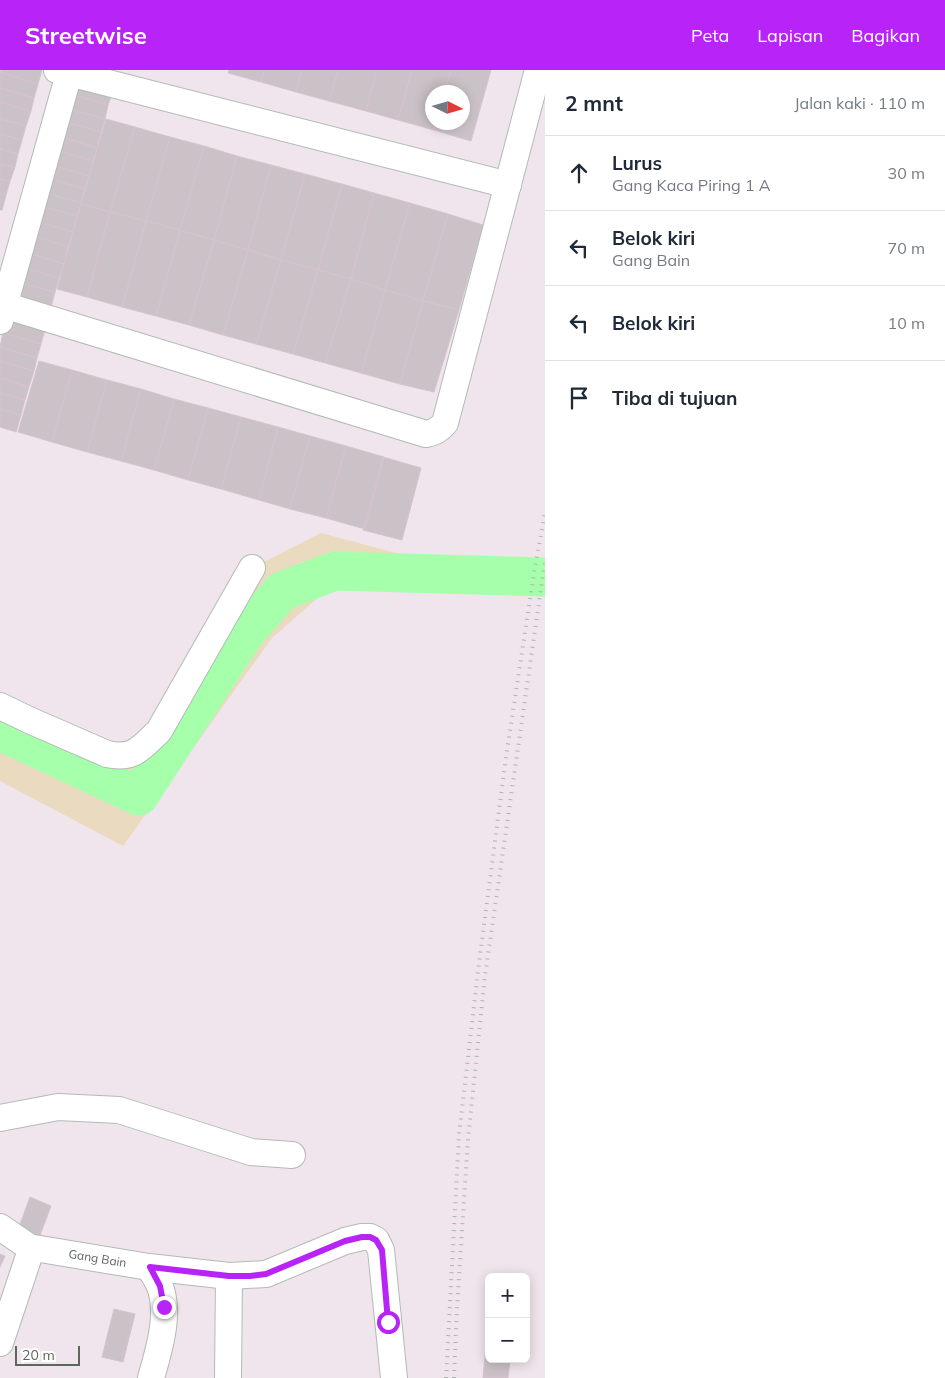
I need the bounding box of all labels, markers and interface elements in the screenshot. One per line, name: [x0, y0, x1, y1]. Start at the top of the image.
text: Streetwise: [25, 20, 147, 50]
text: Peta: [691, 24, 729, 47]
text: Lapisan: [757, 24, 823, 47]
text: Bagikan: [851, 24, 920, 47]
north arrow: [425, 85, 470, 130]
text: 2 mnt: [565, 90, 623, 116]
text: Jalan kaki · 110 m: [794, 93, 925, 113]
text: Lurus: [612, 151, 662, 175]
icon: ahead: [565, 159, 593, 187]
text: 30 m: [888, 163, 925, 183]
text: Gang Kaca Piring 1 A: [612, 175, 770, 195]
text: Belok kiri: [612, 226, 695, 250]
icon: left: [565, 234, 593, 262]
text: 70 m: [888, 238, 925, 258]
text: Gang Bain: [612, 250, 690, 270]
icon: left: [565, 309, 593, 337]
text: Belok kiri: [612, 311, 695, 335]
text: 10 m: [888, 313, 925, 333]
icon: arrive: [565, 384, 593, 412]
text: Tiba di tujuan: [612, 386, 737, 410]
street label: Gang Bain: [67, 1246, 128, 1270]
map controls: [485, 1273, 530, 1363]
button: +: [485, 1273, 530, 1318]
route end: [153, 1296, 176, 1319]
route start: [377, 1311, 400, 1334]
button: −: [485, 1318, 530, 1363]
scale bar: [15, 1343, 80, 1366]
text: 20 m: [22, 1346, 55, 1364]

